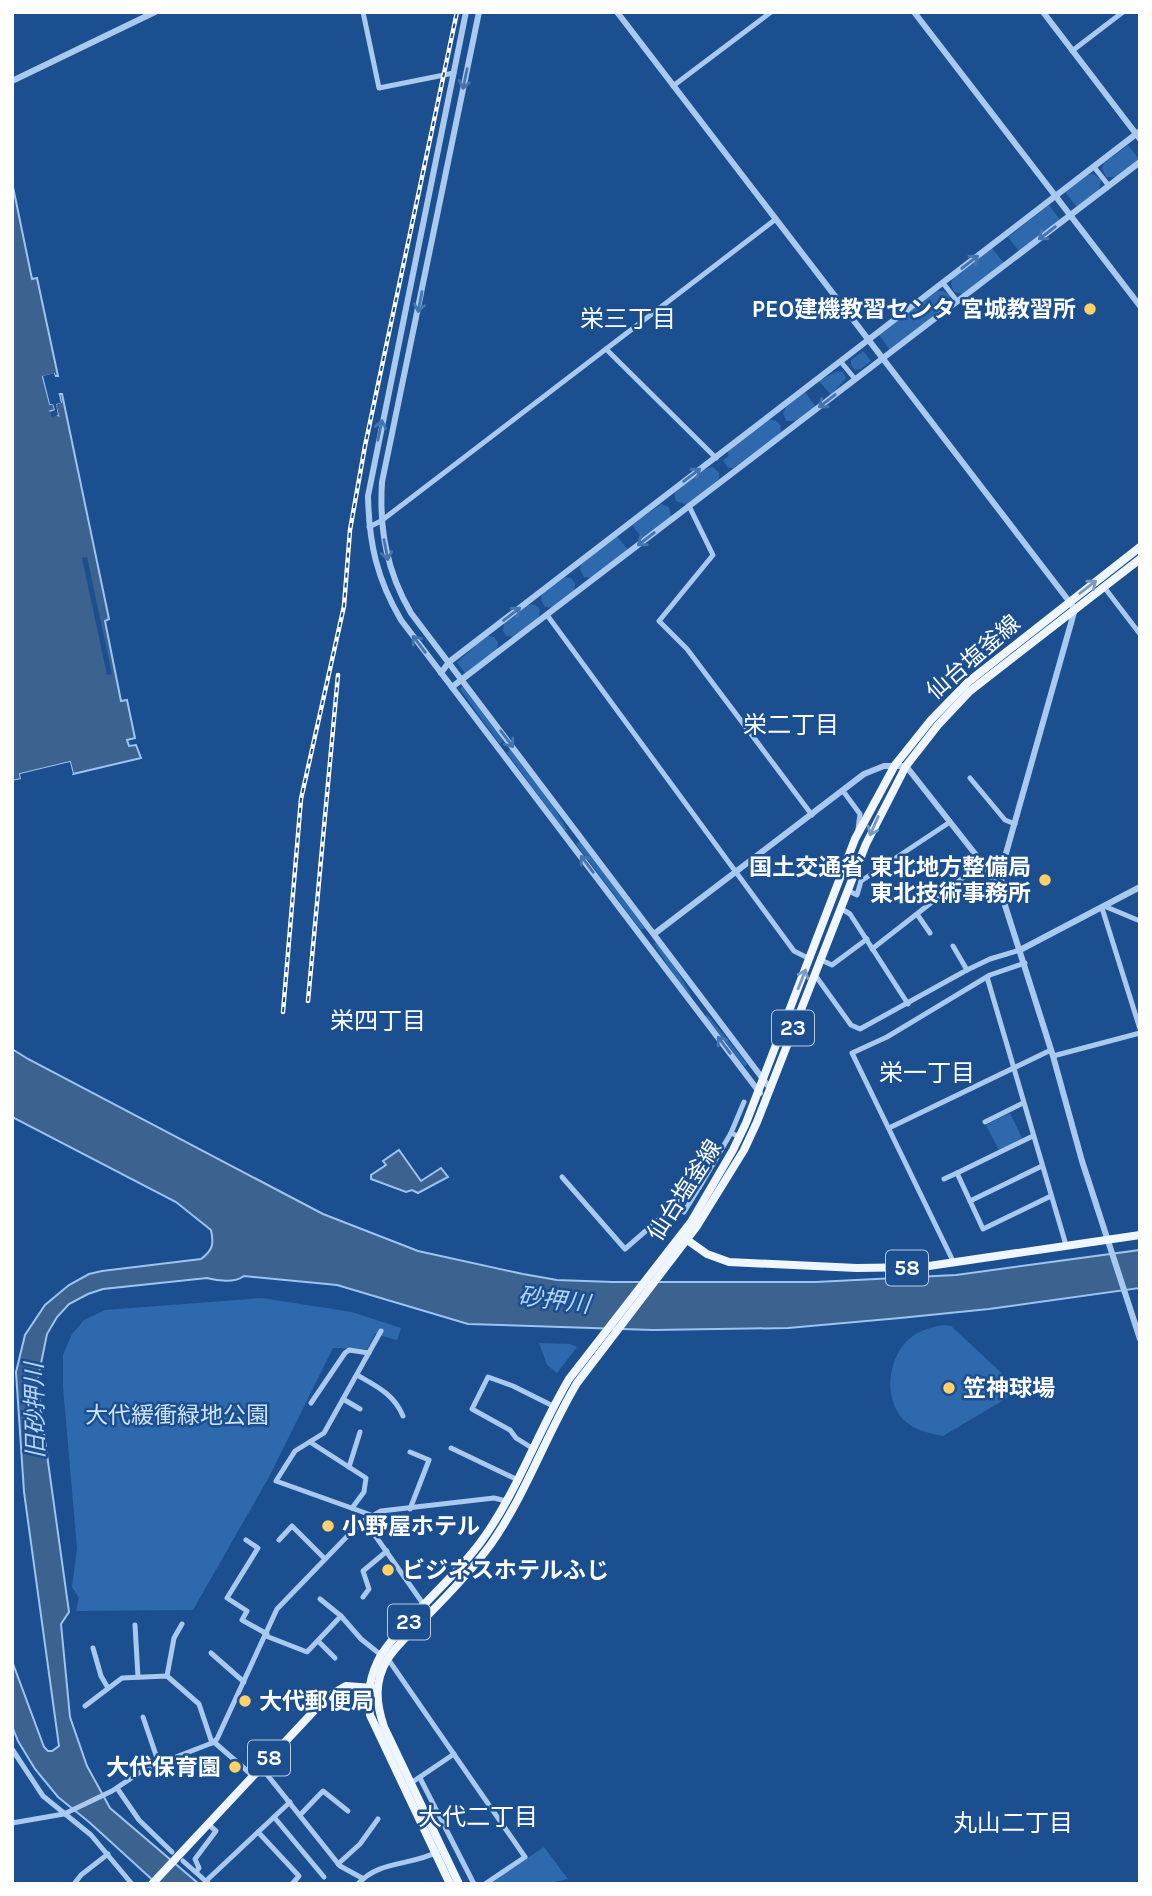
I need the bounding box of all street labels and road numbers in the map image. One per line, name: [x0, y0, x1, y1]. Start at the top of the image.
street label: 仙台塩釜線: [921, 609, 1026, 705]
road number: 23: [772, 1010, 814, 1046]
street label: 仙台塩釜線: [642, 1135, 727, 1246]
road number: 58: [886, 1250, 928, 1286]
road number: 23: [388, 1604, 430, 1640]
road number: 58: [248, 1740, 290, 1776]

